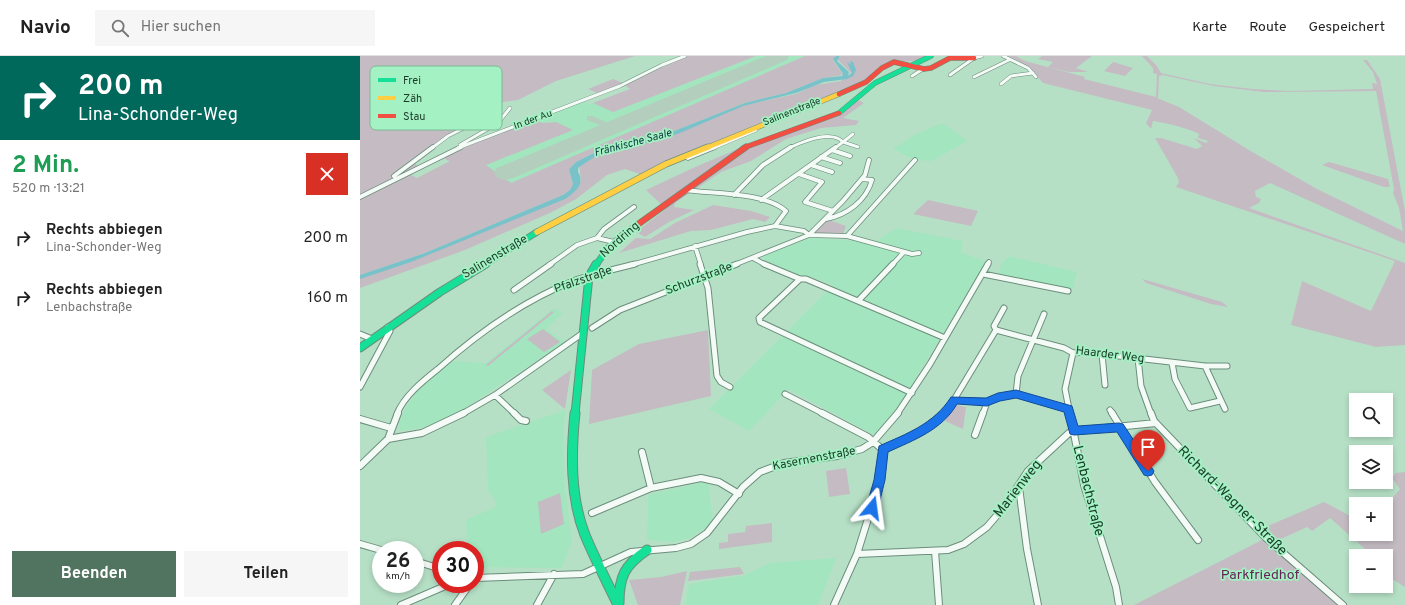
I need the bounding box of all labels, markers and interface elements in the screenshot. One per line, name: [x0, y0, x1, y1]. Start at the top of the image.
search box: [95, 10, 375, 46]
text: Navio: [20, 16, 71, 40]
icon: search: [109, 17, 131, 39]
text: Hier suchen: [141, 18, 221, 37]
text: Karte: [1192, 19, 1227, 36]
text: Route: [1249, 19, 1286, 36]
text: Gespeichert: [1308, 19, 1385, 36]
legend: [370, 66, 502, 130]
text: 200 m: [78, 69, 164, 105]
icon: right: [12, 72, 64, 124]
text: Frei: [403, 74, 421, 88]
text: Zäh: [403, 92, 422, 106]
street label: Salinenstraße: [761, 95, 823, 129]
text: Lina-Schonder-Weg: [78, 104, 238, 127]
street label: In der Au: [512, 107, 554, 133]
text: Stau: [403, 110, 426, 124]
water label: Fränkische Saale: [593, 126, 674, 160]
text: 2 Min.: [12, 151, 79, 181]
button: close: [306, 153, 348, 195]
text: 520 m · 13:21: [12, 181, 85, 197]
street label: Nordring: [597, 218, 643, 262]
text: Rechts abbiegen: [46, 221, 163, 240]
icon: right: [12, 227, 34, 249]
text: 200 m: [303, 229, 348, 248]
street label: Salinenstraße: [459, 231, 531, 283]
text: Lina-Schonder-Weg: [46, 240, 162, 256]
street label: Schurzstraße: [663, 259, 735, 299]
street label: Pfalzstraße: [552, 263, 614, 297]
text: Rechts abbiegen: [46, 281, 163, 300]
icon: right: [12, 287, 34, 309]
text: 160 m: [308, 289, 348, 308]
text: Lenbachstraße: [46, 300, 132, 316]
street label: Haarder Weg: [1075, 343, 1145, 367]
map controls: [1349, 393, 1393, 593]
button: search: [1349, 393, 1393, 437]
pin: [1131, 430, 1165, 471]
icon: arrive: [1137, 436, 1159, 458]
street label: Kasernenstraße: [771, 443, 857, 475]
street label: Richard-Wagner-Straße: [1174, 443, 1290, 559]
street label: Lenbachstraße: [1069, 444, 1107, 538]
button: layers: [1349, 445, 1393, 489]
street label: Marienweg: [990, 457, 1046, 521]
position arrow: [851, 487, 893, 529]
button: +: [1349, 497, 1393, 541]
speed limit sign: 30: [432, 541, 484, 593]
text: 26: [386, 549, 410, 575]
button: −: [1349, 549, 1393, 593]
button: Beenden: [12, 551, 176, 597]
button: Teilen: [184, 551, 348, 597]
park label: Parkfriedhof: [1221, 567, 1300, 584]
text: km/h: [386, 570, 410, 583]

